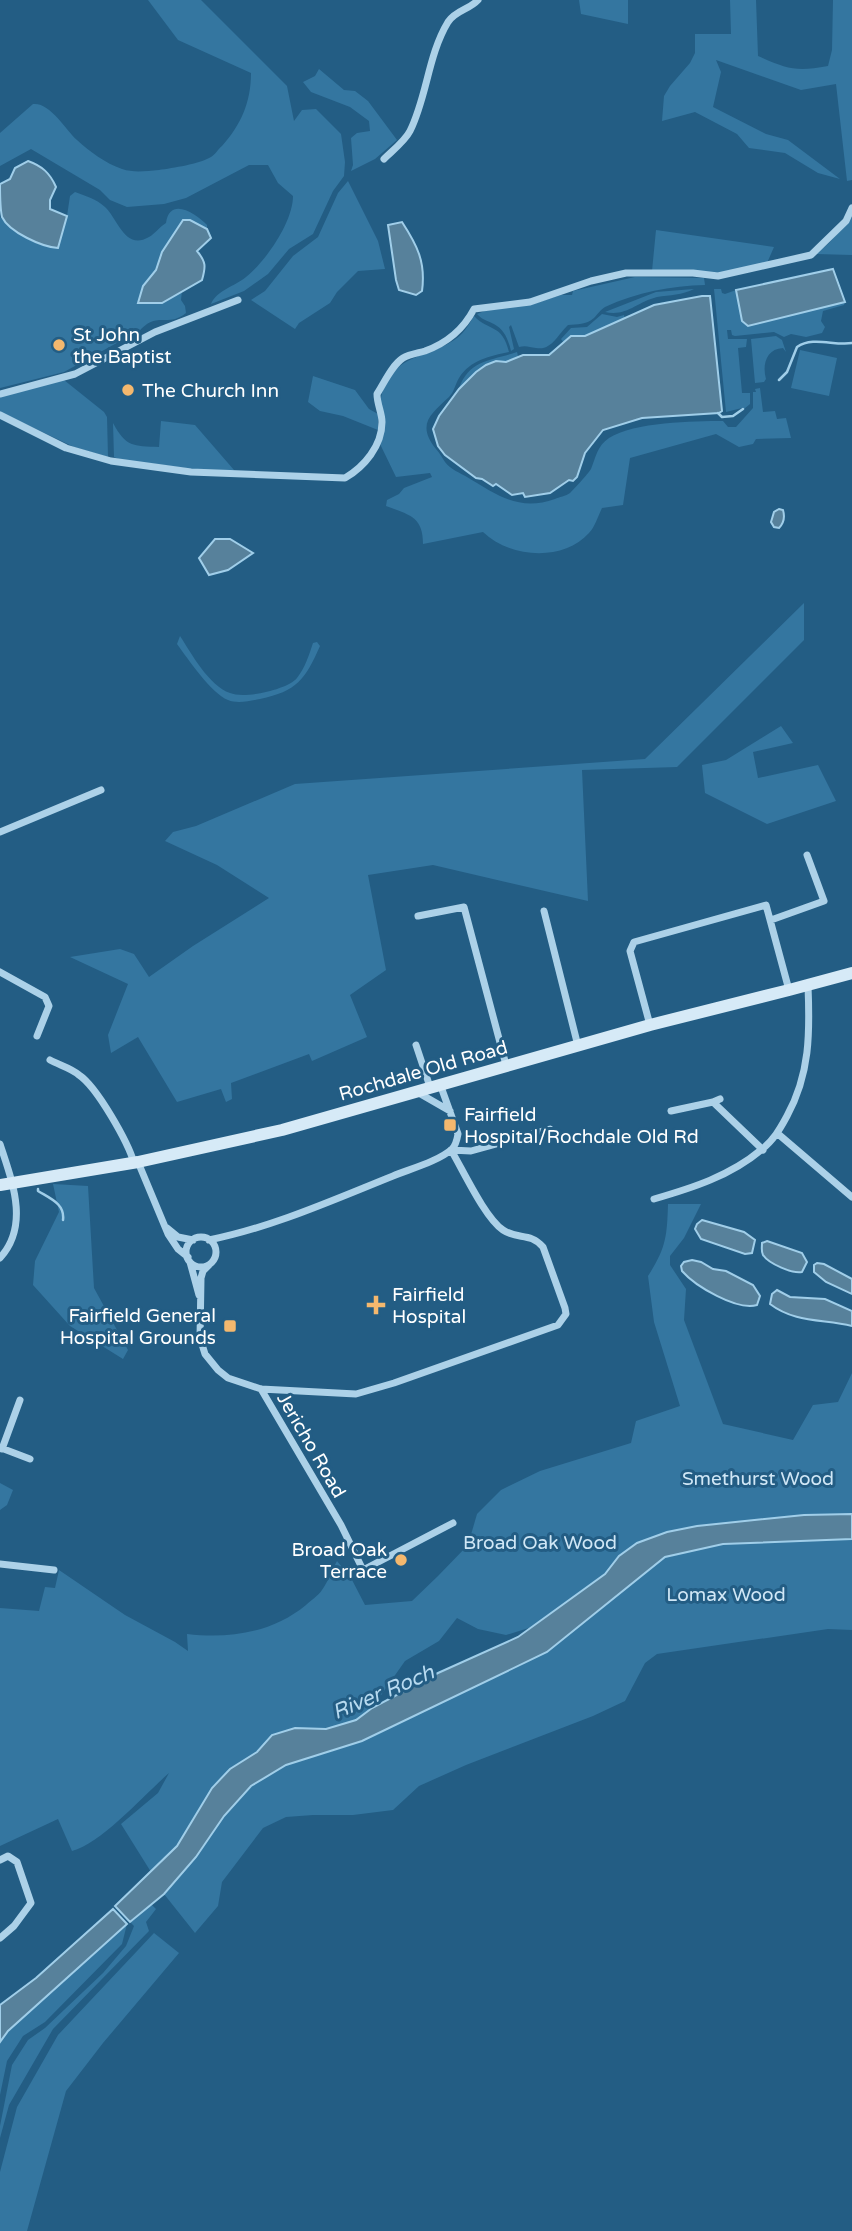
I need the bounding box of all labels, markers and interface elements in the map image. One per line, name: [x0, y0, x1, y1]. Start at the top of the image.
place label: St John the Baptist: [73, 324, 172, 368]
marker: St John the Baptist: [51, 337, 67, 353]
place label: The Church Inn: [142, 380, 279, 402]
marker: The Church Inn: [120, 382, 136, 398]
street label: Rochdale Old Road: [336, 1036, 510, 1106]
place label: Fairfield Hospital/Rochdale Old Rd: [464, 1104, 699, 1148]
marker: Fairfield Hospital/Rochdale Old Rd: [442, 1117, 458, 1133]
place label: Fairfield Hospital: [392, 1284, 466, 1328]
marker: Fairfield Hospital: [366, 1295, 386, 1315]
place label: Fairfield General Hospital Grounds: [60, 1305, 216, 1349]
marker: Fairfield General Hospital Grounds: [222, 1318, 238, 1334]
street label: Jericho Road: [272, 1389, 350, 1502]
park label: Smethurst Wood: [682, 1468, 834, 1490]
park label: Broad Oak Wood: [463, 1532, 617, 1554]
place label: Broad Oak Terrace: [292, 1539, 387, 1583]
marker: Broad Oak Terrace: [393, 1552, 409, 1568]
park label: Lomax Wood: [666, 1584, 786, 1606]
water label: River Roch: [328, 1659, 439, 1725]

